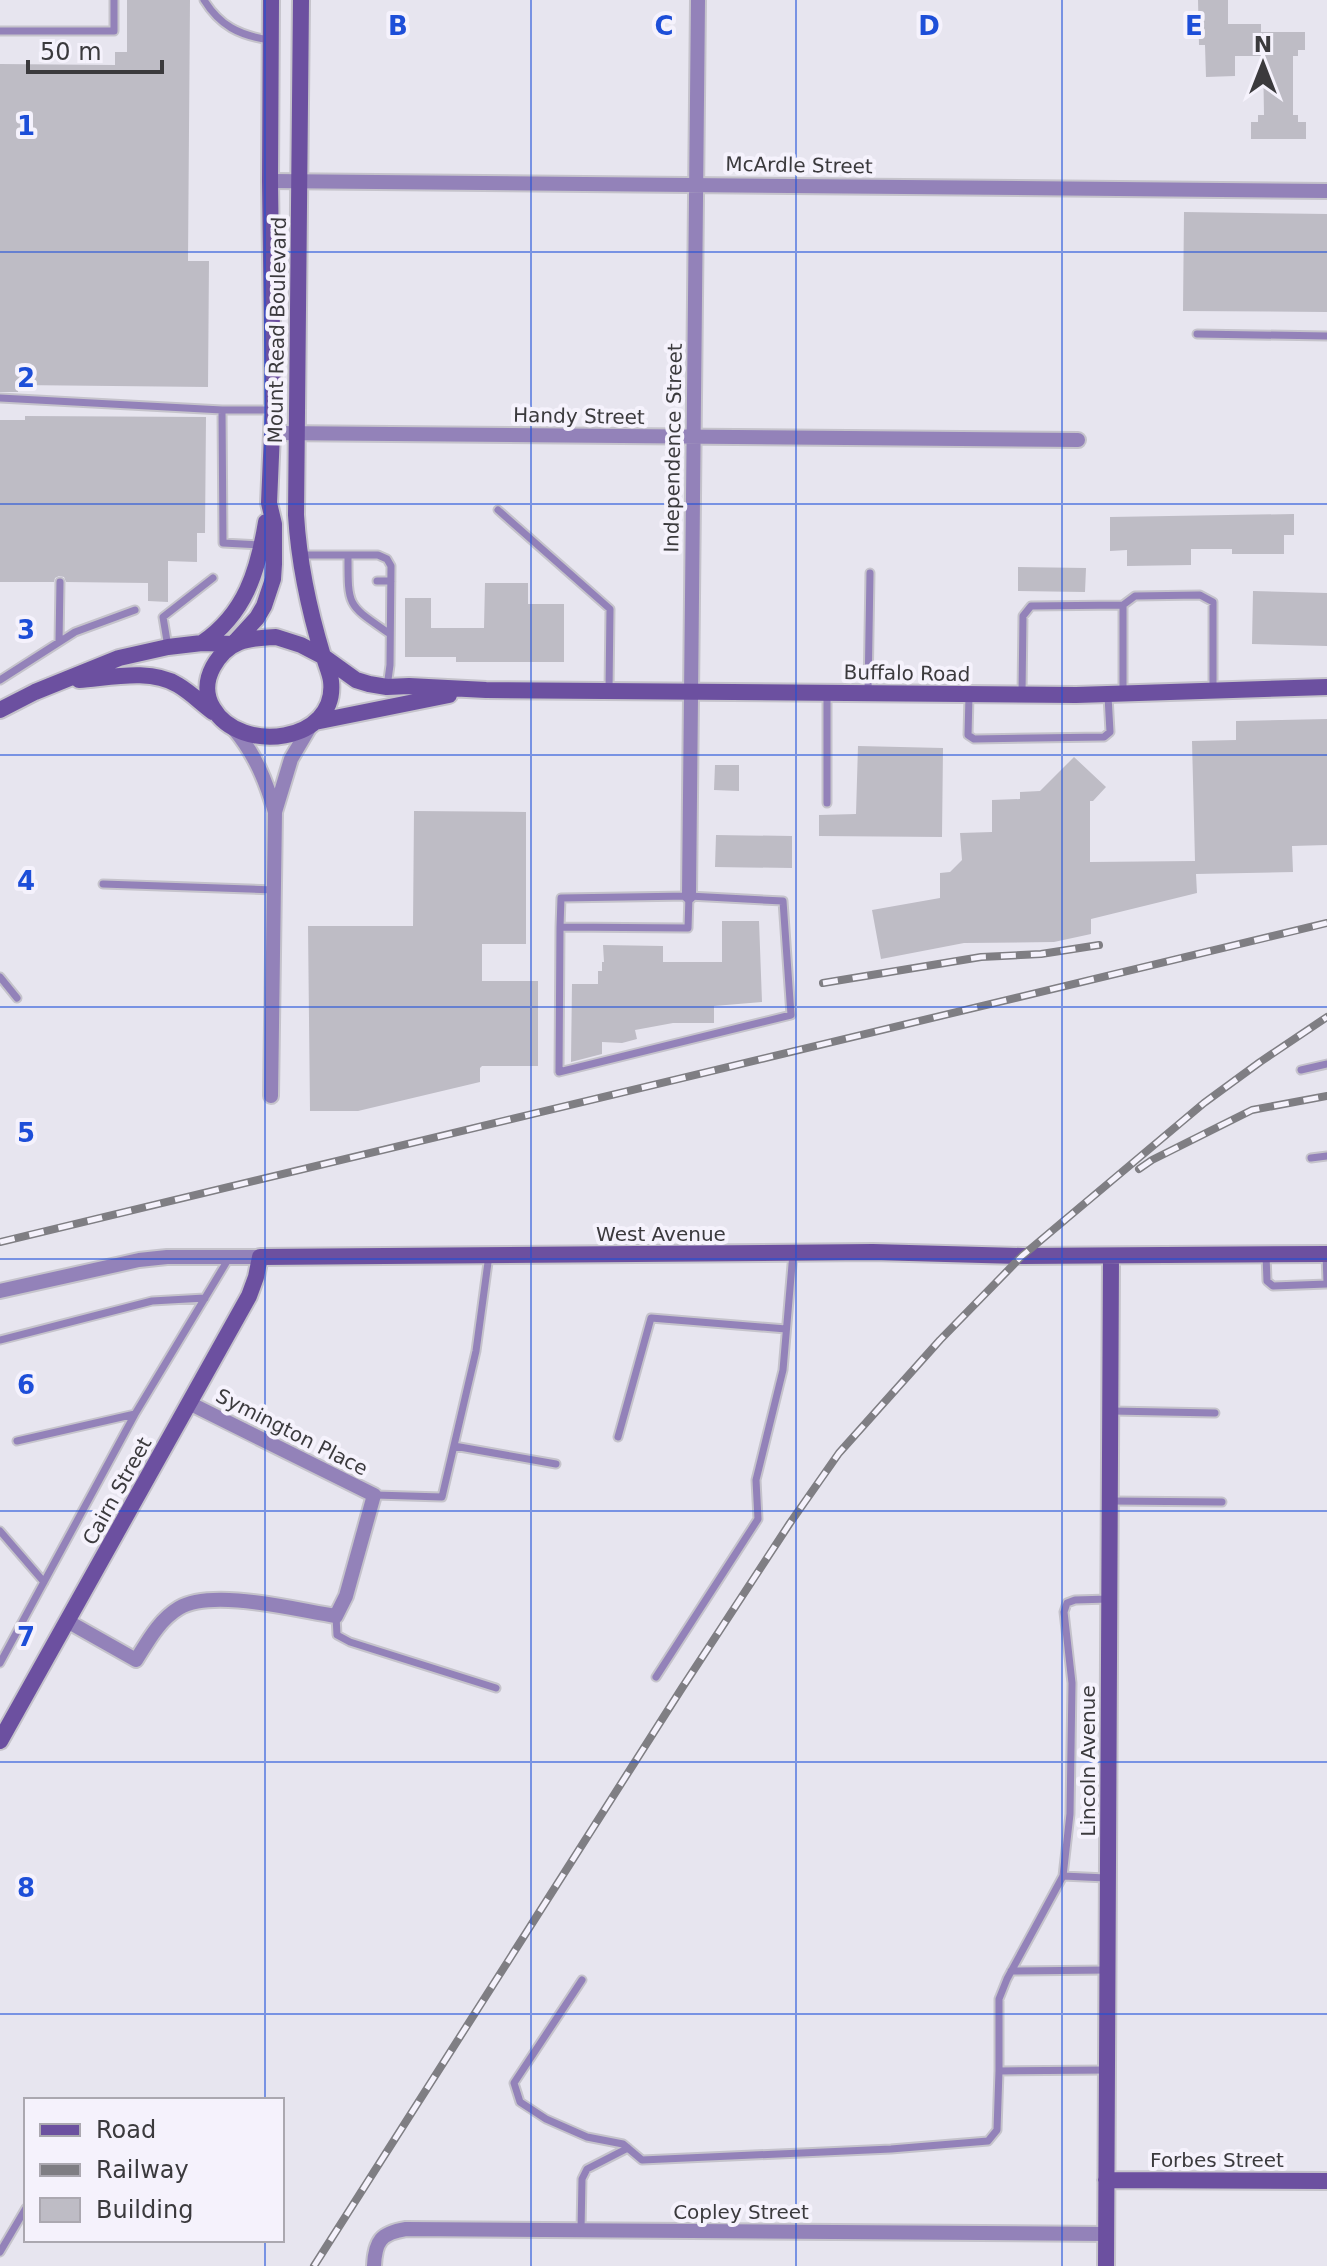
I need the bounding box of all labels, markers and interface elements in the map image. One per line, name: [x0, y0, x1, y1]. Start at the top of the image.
text: B: [388, 11, 408, 41]
text: C: [654, 11, 674, 41]
text: D: [918, 11, 940, 41]
text: E: [1185, 11, 1203, 41]
scale bar: [28, 24, 162, 74]
north arrow: [1223, 24, 1303, 104]
text: N: [1254, 32, 1272, 57]
text: 50 m: [40, 38, 102, 66]
text: 1: [17, 111, 35, 141]
street label: McArdle Street: [725, 152, 873, 178]
street label: Mount Read Boulevard: [263, 216, 291, 444]
street label: Independence Street: [659, 343, 687, 553]
text: 2: [17, 363, 35, 393]
street label: Handy Street: [513, 403, 645, 429]
text: 3: [17, 615, 35, 645]
street label: Buffalo Road: [843, 660, 971, 686]
text: 4: [17, 866, 35, 896]
text: 5: [17, 1118, 35, 1148]
street label: West Avenue: [596, 1222, 726, 1246]
text: 6: [17, 1370, 35, 1400]
street label: Symington Place: [212, 1383, 372, 1481]
street label: Cairn Street: [78, 1433, 157, 1549]
text: 7: [17, 1622, 35, 1652]
street label: Lincoln Avenue: [1076, 1685, 1100, 1837]
text: 8: [17, 1873, 35, 1903]
legend: [24, 2098, 284, 2242]
text: Road: [96, 2116, 156, 2144]
street label: Forbes Street: [1150, 2148, 1284, 2172]
text: Railway: [96, 2156, 189, 2184]
text: Building: [96, 2196, 193, 2224]
street label: Copley Street: [673, 2200, 809, 2224]

